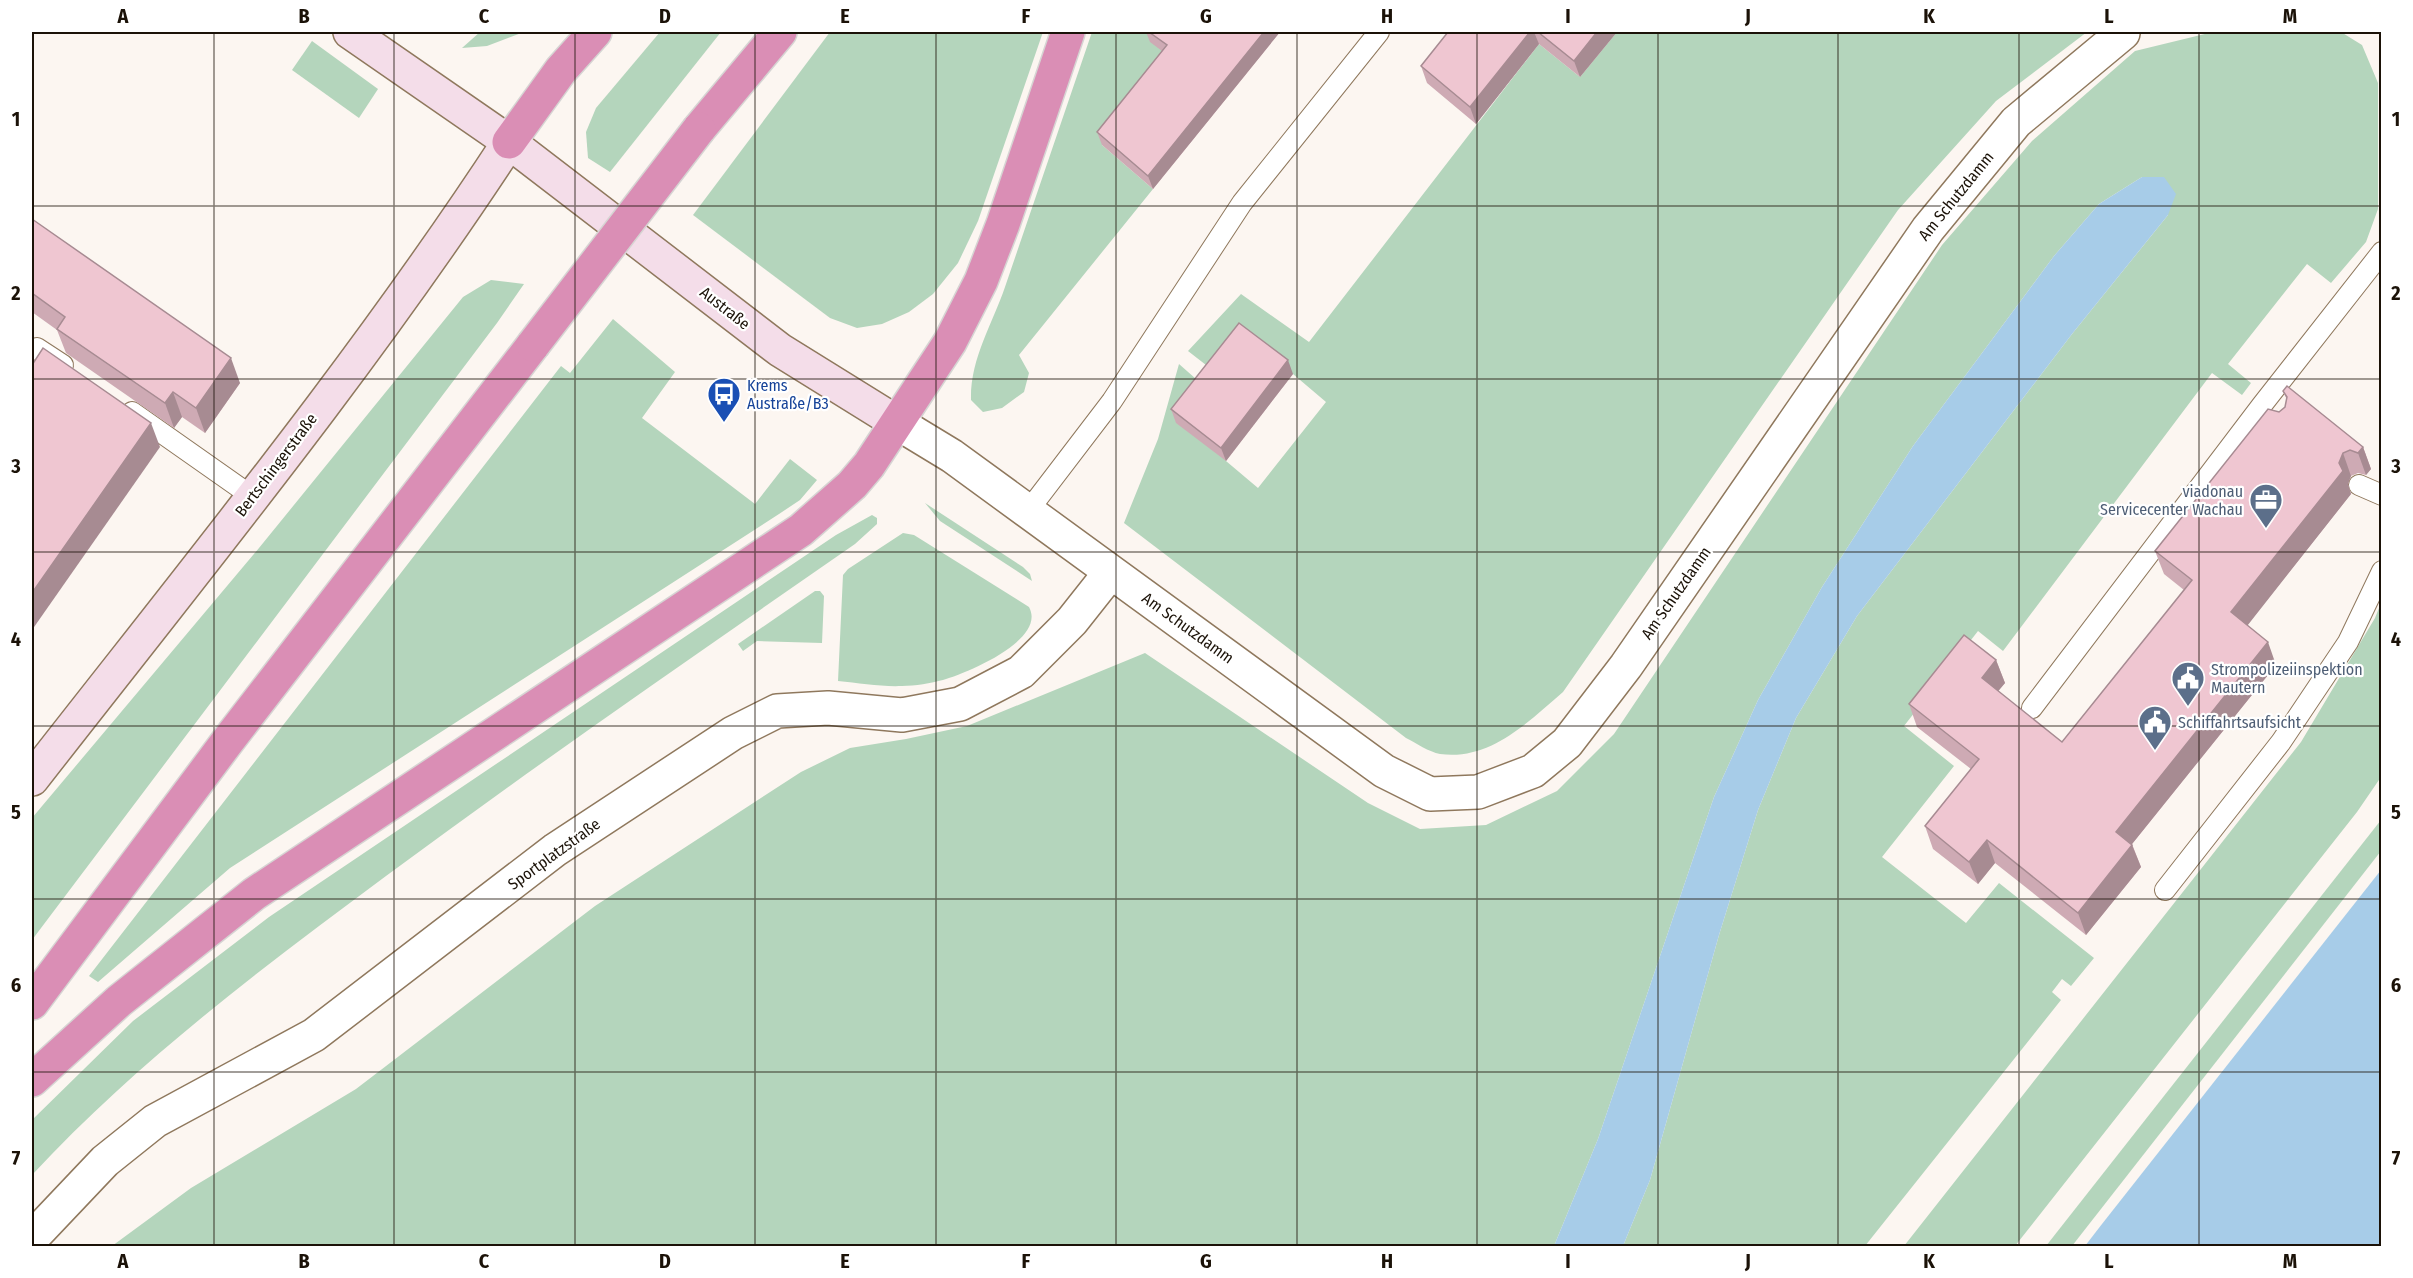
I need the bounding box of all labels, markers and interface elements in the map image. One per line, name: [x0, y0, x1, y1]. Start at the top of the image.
text: A: [117, 4, 130, 28]
text: B: [298, 4, 310, 28]
text: C: [479, 4, 490, 28]
text: D: [659, 4, 671, 28]
text: E: [840, 4, 850, 28]
text: F: [1022, 4, 1031, 28]
text: G: [1200, 4, 1212, 28]
text: H: [1381, 4, 1393, 28]
text: I: [1565, 4, 1571, 28]
text: J: [1744, 4, 1751, 28]
text: K: [1923, 4, 1935, 28]
text: L: [2104, 4, 2114, 28]
text: M: [2283, 4, 2297, 28]
text: 1: [12, 107, 20, 131]
text: 1: [2392, 107, 2400, 131]
street label: Am Schutzdamm: [1914, 148, 1998, 244]
text: 2: [10, 281, 21, 305]
text: 2: [2390, 281, 2401, 305]
street label: Austraße: [696, 283, 754, 333]
bus stop icon: Krems Austraße/B3: [706, 376, 742, 423]
place label: Krems Austraße/B3: [747, 376, 829, 413]
street label: Bertschingerstraße: [231, 410, 321, 520]
text: 3: [10, 454, 21, 478]
text: 3: [2390, 454, 2401, 478]
place label: viadonau Servicecenter Wachau: [2100, 482, 2243, 519]
office icon: viadonau Servicecenter Wachau: [2248, 482, 2284, 529]
street label: Am Schutzdamm: [1637, 543, 1715, 643]
street label: Am Schutzdamm: [1139, 588, 1237, 668]
text: 4: [11, 627, 21, 651]
text: 4: [2391, 627, 2401, 651]
public building icon: Strompolizeiinspektion Mautern: [2170, 660, 2206, 707]
place label: Strompolizeiinspektion Mautern: [2211, 660, 2363, 697]
public building icon: Schiffahrtsaufsicht: [2137, 704, 2173, 751]
place label: Schiffahrtsaufsicht: [2178, 713, 2302, 732]
text: 5: [11, 800, 21, 824]
text: 5: [2391, 800, 2401, 824]
street label: Sportplatzstraße: [504, 814, 604, 894]
text: 6: [11, 973, 21, 997]
text: 6: [2391, 973, 2401, 997]
text: 7: [12, 1146, 21, 1170]
text: 7: [2392, 1146, 2401, 1170]
text: A: [117, 1249, 130, 1273]
text: B: [298, 1249, 310, 1273]
text: C: [479, 1249, 490, 1273]
text: D: [659, 1249, 671, 1273]
text: E: [840, 1249, 850, 1273]
text: F: [1022, 1249, 1031, 1273]
text: G: [1200, 1249, 1212, 1273]
text: H: [1381, 1249, 1393, 1273]
text: I: [1565, 1249, 1571, 1273]
text: J: [1744, 1249, 1751, 1273]
text: K: [1923, 1249, 1935, 1273]
text: L: [2104, 1249, 2114, 1273]
text: M: [2283, 1249, 2297, 1273]

